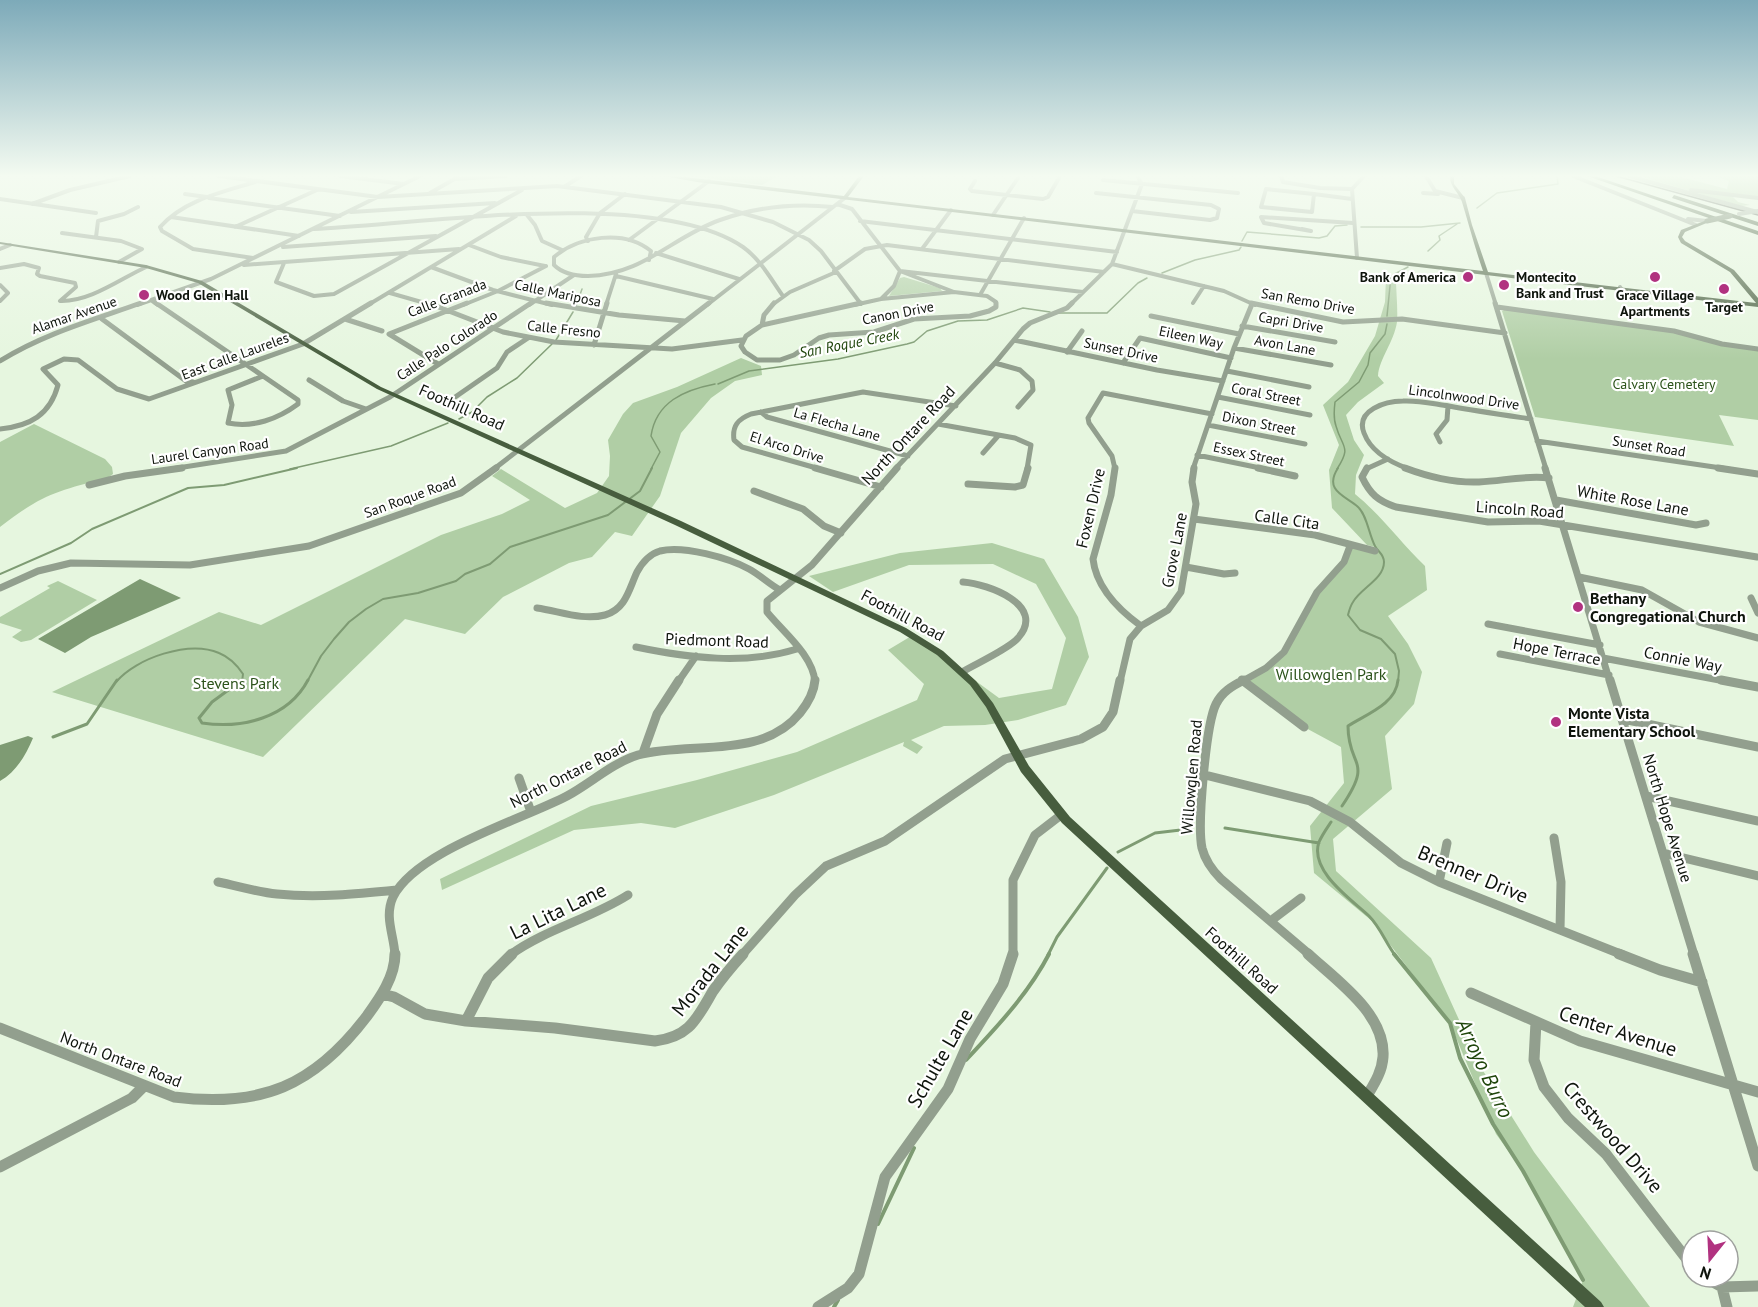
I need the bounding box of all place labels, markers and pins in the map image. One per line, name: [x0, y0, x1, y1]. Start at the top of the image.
place label: Bank of America: [1360, 268, 1456, 286]
place label: Montecito Bank and Trust: [1516, 268, 1604, 302]
marker: Bank of America: [1461, 270, 1475, 284]
marker: Grace Village Apartments: [1648, 270, 1662, 284]
marker: Montecito Bank and Trust: [1497, 278, 1511, 292]
marker: Target: [1717, 282, 1731, 296]
place label: Wood Glen Hall: [156, 286, 249, 304]
place label: Grace Village Apartments: [1616, 286, 1694, 320]
marker: Wood Glen Hall: [137, 288, 151, 302]
place label: Target: [1705, 298, 1743, 316]
place label: Bethany Congregational Church: [1590, 588, 1746, 626]
marker: Bethany Congregational Church: [1571, 600, 1585, 614]
place label: Monte Vista Elementary School: [1568, 703, 1695, 741]
marker: Monte Vista Elementary School: [1549, 715, 1563, 729]

